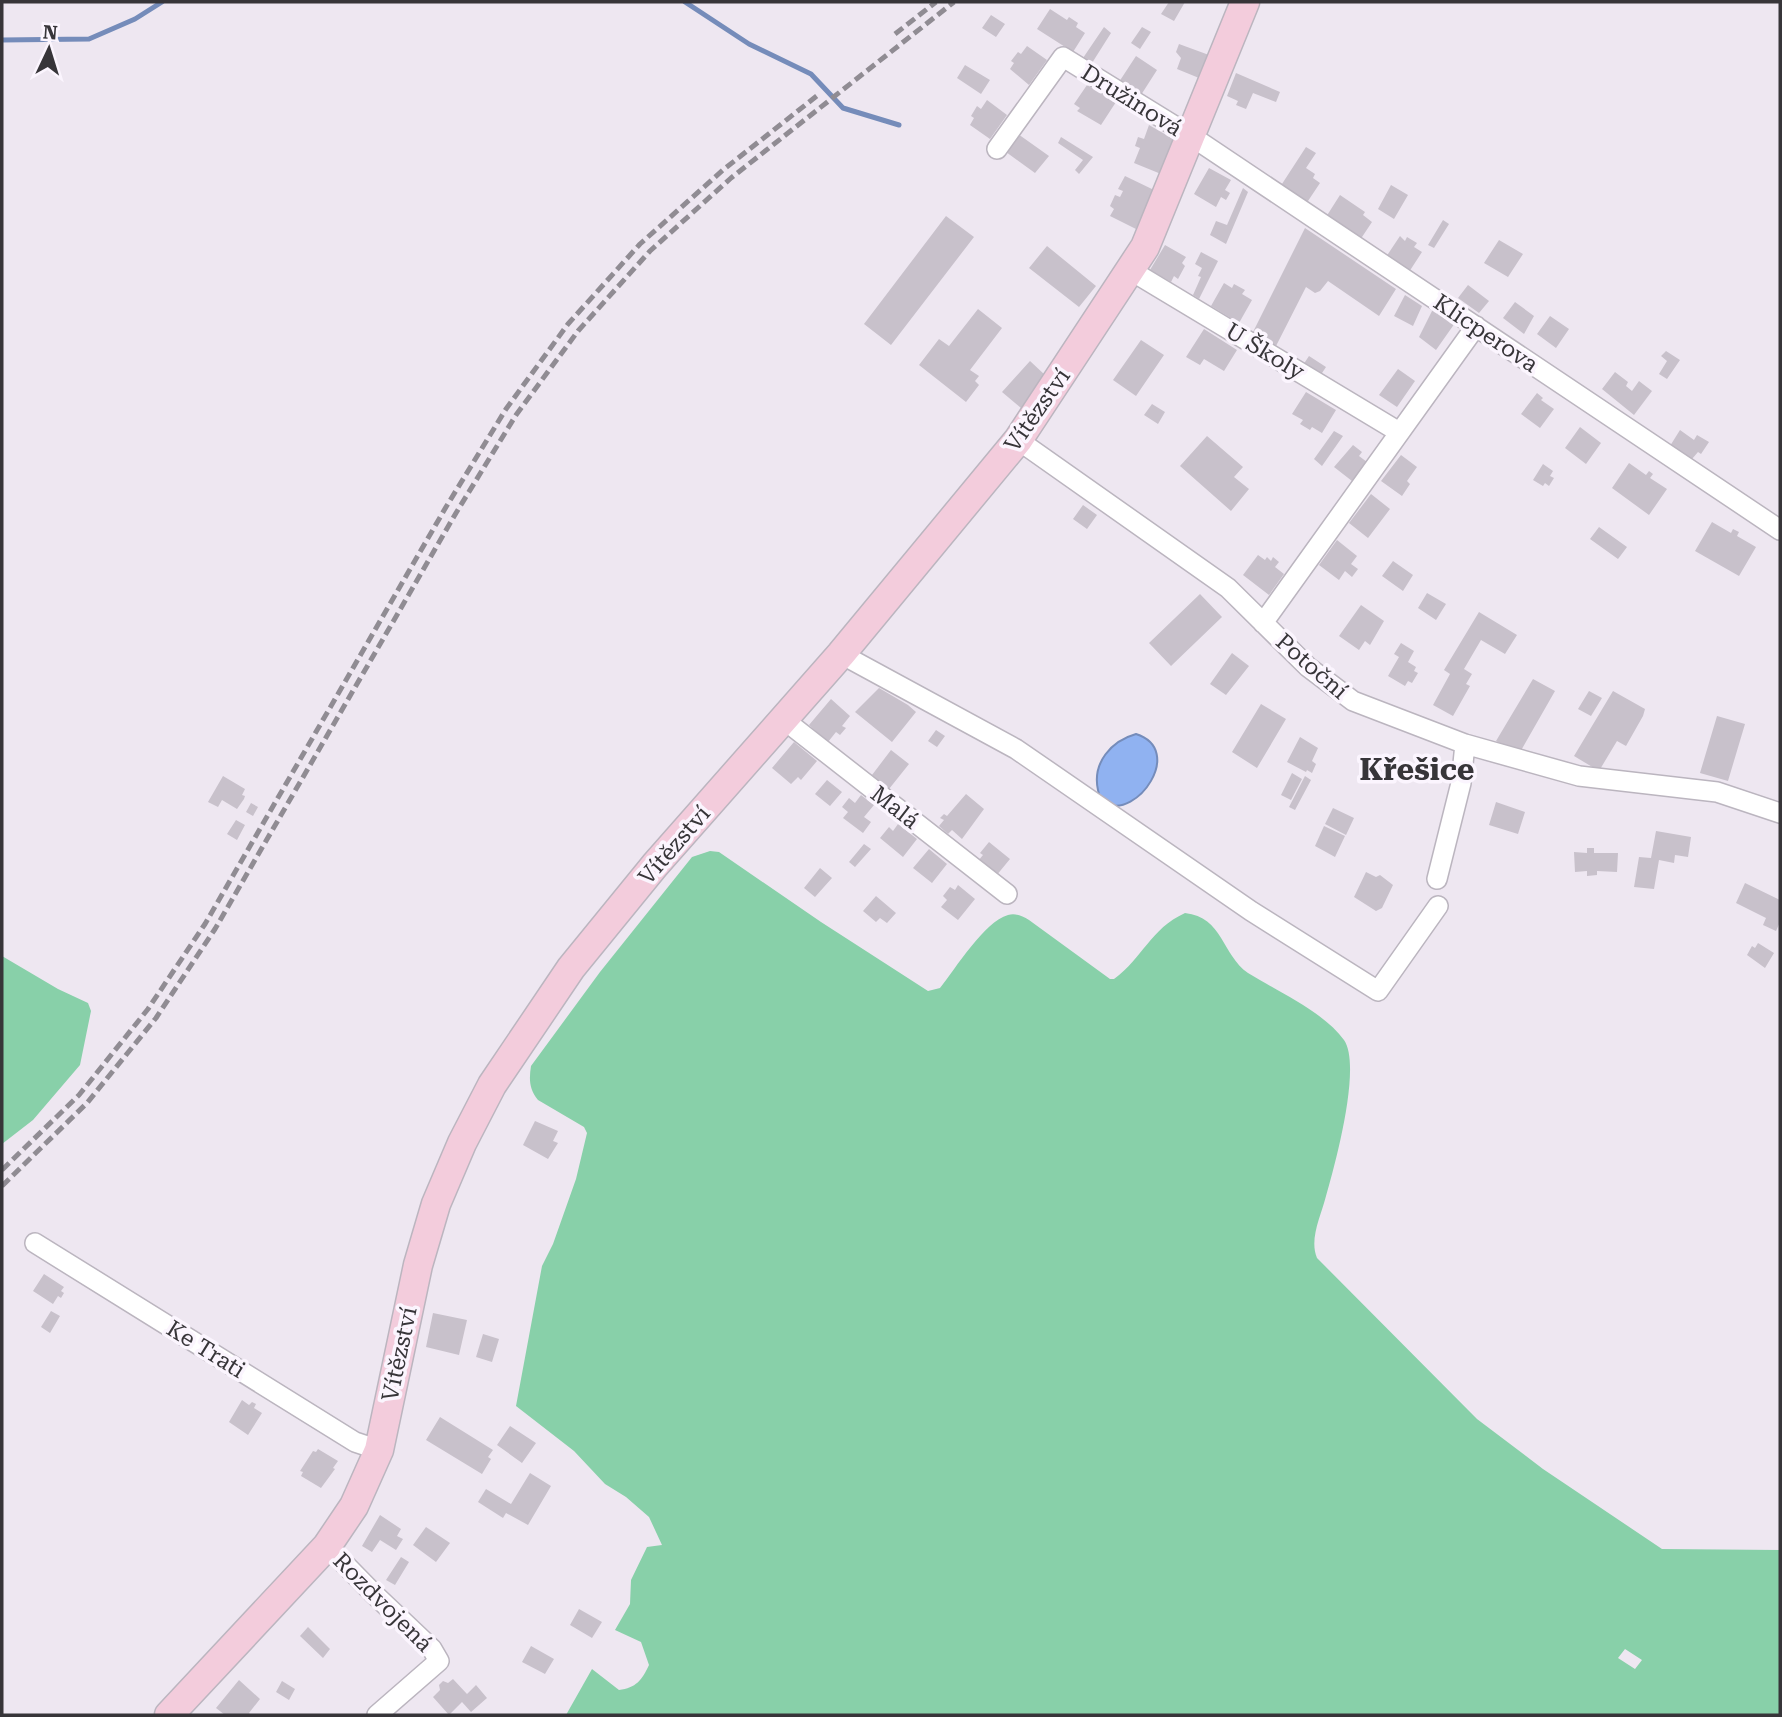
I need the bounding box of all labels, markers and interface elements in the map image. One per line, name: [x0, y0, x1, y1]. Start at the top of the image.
north arrow: [14, 14, 84, 84]
text: N: [42, 21, 59, 45]
street label: Družinová: [1076, 59, 1187, 142]
street label: Klicperova: [1428, 289, 1543, 378]
street label: U Školy: [1220, 317, 1310, 386]
street label: Vítězství: [999, 363, 1076, 457]
street label: Potoční: [1270, 628, 1353, 705]
district label: Křešice: [1360, 752, 1474, 787]
street label: Malá: [865, 780, 925, 835]
street label: Vítězství: [633, 800, 716, 890]
street label: Vítězství: [376, 1304, 423, 1404]
street label: Ke Trati: [162, 1315, 250, 1384]
street label: Rozdvojená: [327, 1547, 438, 1658]

